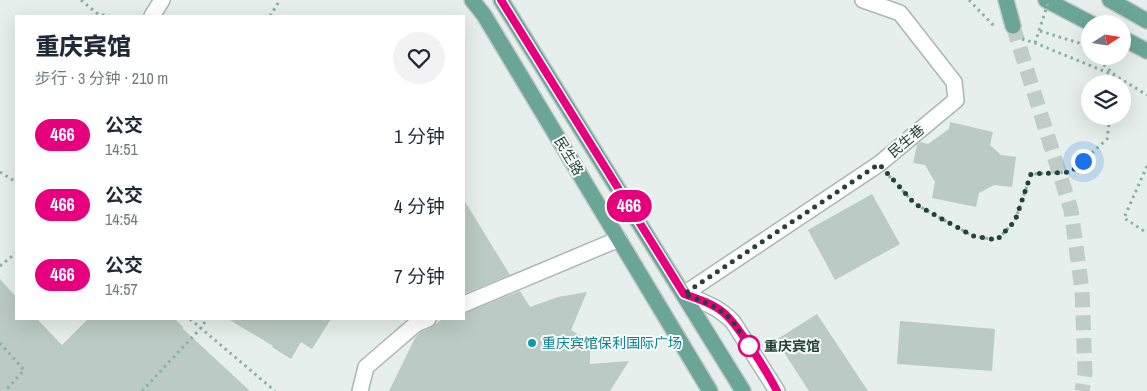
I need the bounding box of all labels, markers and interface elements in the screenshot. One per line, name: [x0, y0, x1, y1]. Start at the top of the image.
north arrow: [1081, 15, 1131, 65]
map controls: [1081, 15, 1131, 125]
text: 重庆宾馆: [35, 30, 131, 62]
button: heart: [393, 32, 445, 84]
text: 步行 · 3 分钟 · 210 m: [35, 67, 168, 89]
button: layers: [1081, 75, 1131, 125]
text: 公交: [105, 112, 143, 138]
street label: 民生巷: [884, 121, 928, 161]
text: 466: [50, 122, 75, 147]
text: 1 分钟: [394, 123, 445, 149]
street label: 民生路: [550, 133, 588, 179]
text: 14:51: [105, 138, 138, 160]
your location: [1071, 149, 1096, 174]
text: 公交: [105, 182, 143, 208]
line badge: 466: [600, 190, 658, 222]
text: 466: [50, 192, 75, 217]
text: 4 分钟: [394, 193, 445, 219]
text: 466: [617, 193, 641, 218]
text: 14:54: [105, 208, 138, 230]
text: 公交: [105, 252, 143, 278]
text: 466: [50, 262, 75, 287]
text: 7 分钟: [394, 263, 445, 289]
text: 14:57: [105, 278, 138, 300]
place label: 重庆宾馆保利国际广场: [542, 334, 682, 352]
marker: 重庆宾馆: [738, 335, 760, 357]
marker: 重庆宾馆保利国际广场: [526, 337, 538, 349]
place label: 重庆宾馆: [764, 337, 820, 355]

